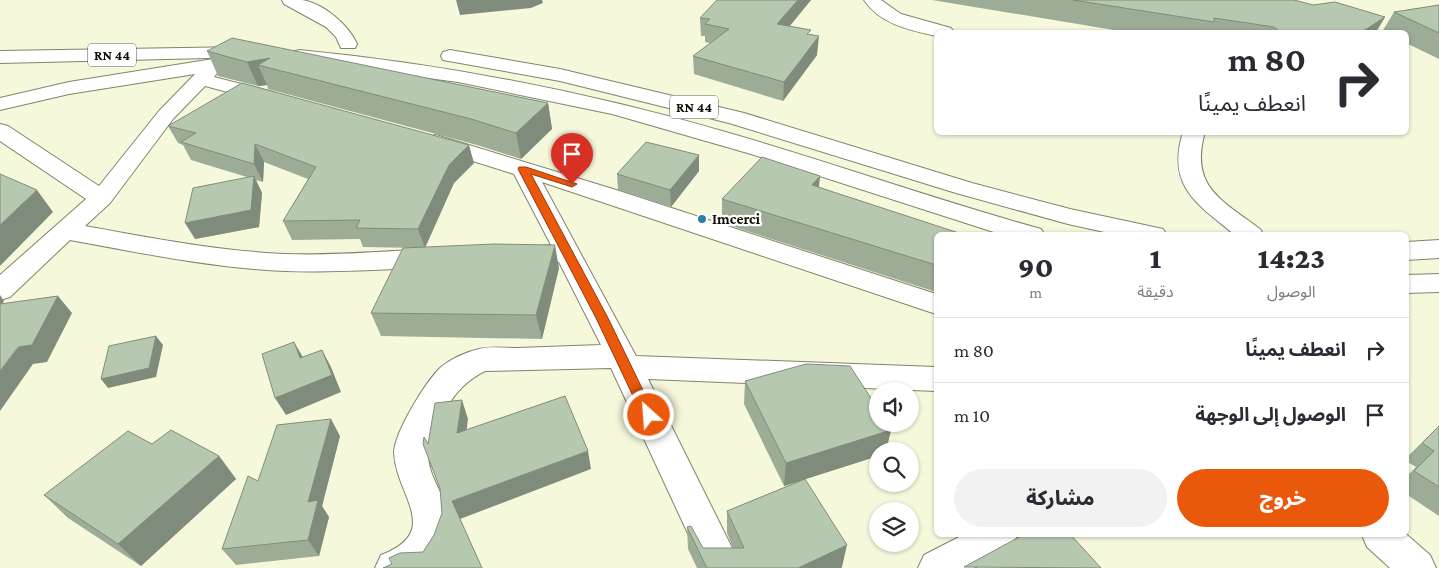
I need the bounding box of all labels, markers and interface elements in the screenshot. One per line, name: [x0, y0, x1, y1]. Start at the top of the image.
text: 80 m: [1228, 40, 1306, 79]
road number: RN 44: [88, 44, 136, 66]
icon: right: [1324, 50, 1389, 115]
text: انعطف يمينًا: [1198, 91, 1306, 116]
road number: RN 44: [670, 95, 718, 118]
pin: [551, 133, 593, 184]
icon: arrive: [558, 140, 586, 168]
place label: Imcerci: [712, 211, 761, 227]
marker: Imcerci: [696, 213, 708, 225]
text: 1: [1150, 241, 1161, 274]
text: 14:23: [1257, 241, 1325, 274]
text: 90: [1018, 250, 1053, 283]
text: دقيقة: [1137, 283, 1174, 300]
text: الوصول: [1267, 283, 1316, 300]
text: m: [1029, 284, 1042, 301]
icon: right: [1361, 336, 1389, 364]
text: انعطف يمينًا: [1245, 339, 1346, 360]
text: 80 m: [954, 340, 994, 361]
map controls: [869, 382, 919, 552]
button: sound: [869, 382, 919, 432]
position arrow: [622, 388, 674, 440]
icon: arrive: [1361, 401, 1389, 429]
text: الوصول إلى الوجهة: [1195, 404, 1346, 425]
text: 10 m: [954, 405, 990, 426]
button: search: [869, 442, 919, 492]
button: مشاركة: [954, 469, 1167, 527]
button: خروج: [1177, 469, 1389, 527]
button: layers: [869, 502, 919, 552]

